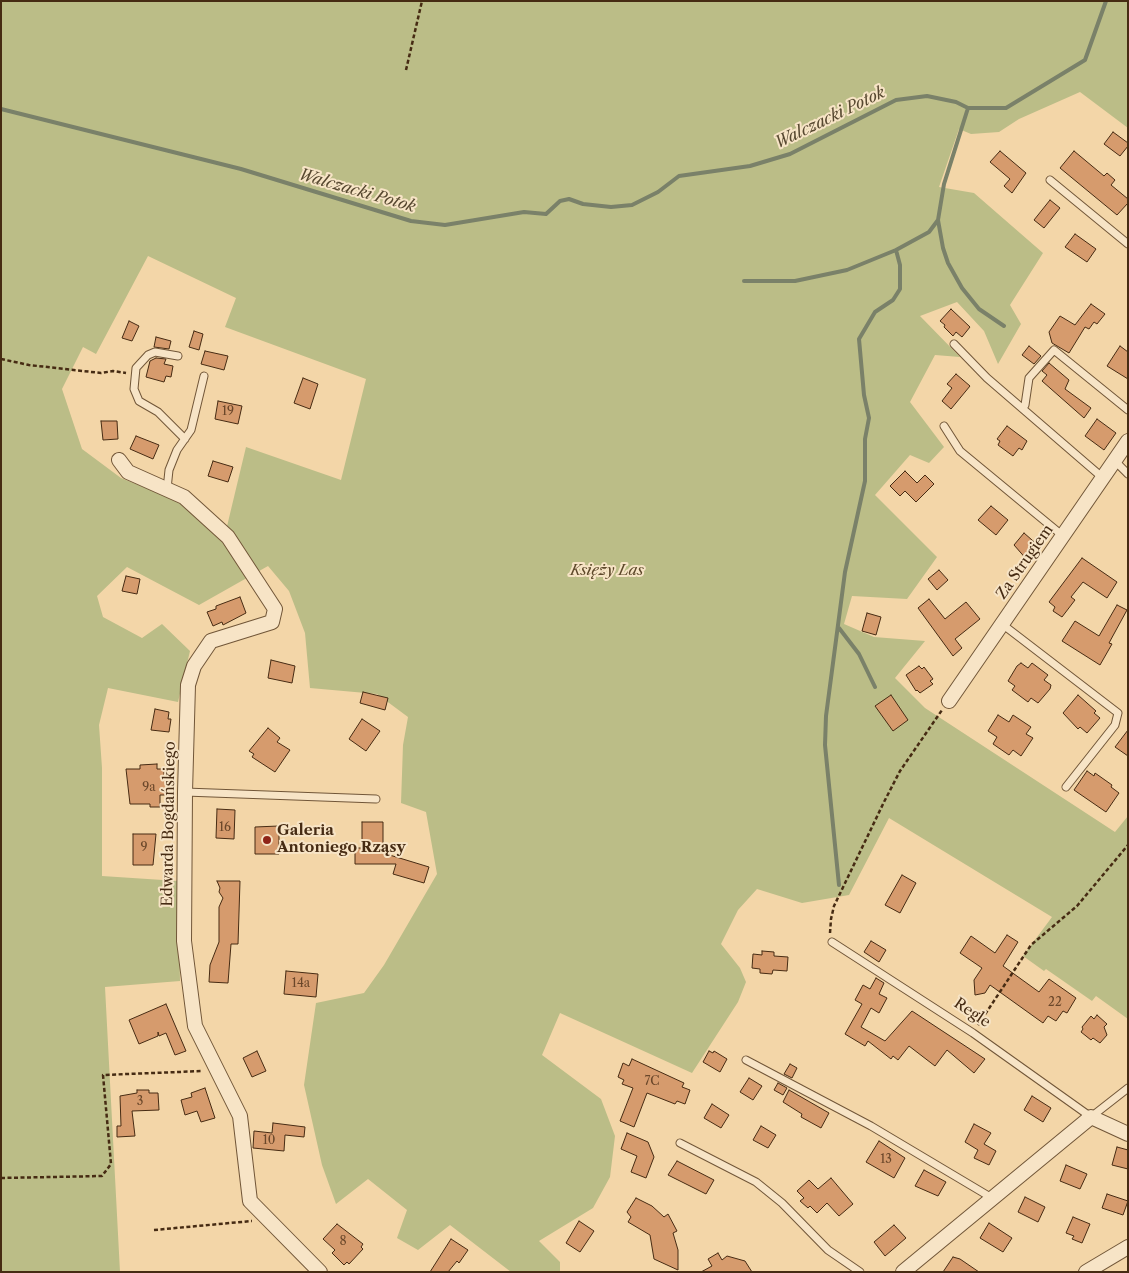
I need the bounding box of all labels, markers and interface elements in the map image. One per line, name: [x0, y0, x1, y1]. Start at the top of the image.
water label: Walczacki Potok: [772, 83, 888, 153]
water label: Walczacki Potok: [296, 165, 418, 217]
house number: 19: [222, 405, 234, 419]
street label: Za Strugiem: [993, 521, 1057, 603]
park label: Księży Las: [570, 562, 644, 580]
street label: Edwarda Bogdańskiego: [159, 741, 179, 907]
house number: 9a: [142, 781, 156, 795]
house number: 16: [219, 821, 231, 835]
place label: Galeria Antoniego Rząsy: [277, 822, 406, 857]
marker: Galeria Antoniego Rząsy: [261, 834, 273, 846]
house number: 9: [140, 841, 148, 855]
house number: 14a: [292, 977, 310, 991]
street label: Regle: [950, 994, 994, 1032]
house number: 22: [1048, 996, 1062, 1010]
house number: 7C: [644, 1075, 660, 1089]
house number: 3: [137, 1095, 143, 1109]
house number: 10: [263, 1134, 275, 1148]
house number: 13: [880, 1153, 892, 1167]
house number: 8: [339, 1235, 347, 1249]

